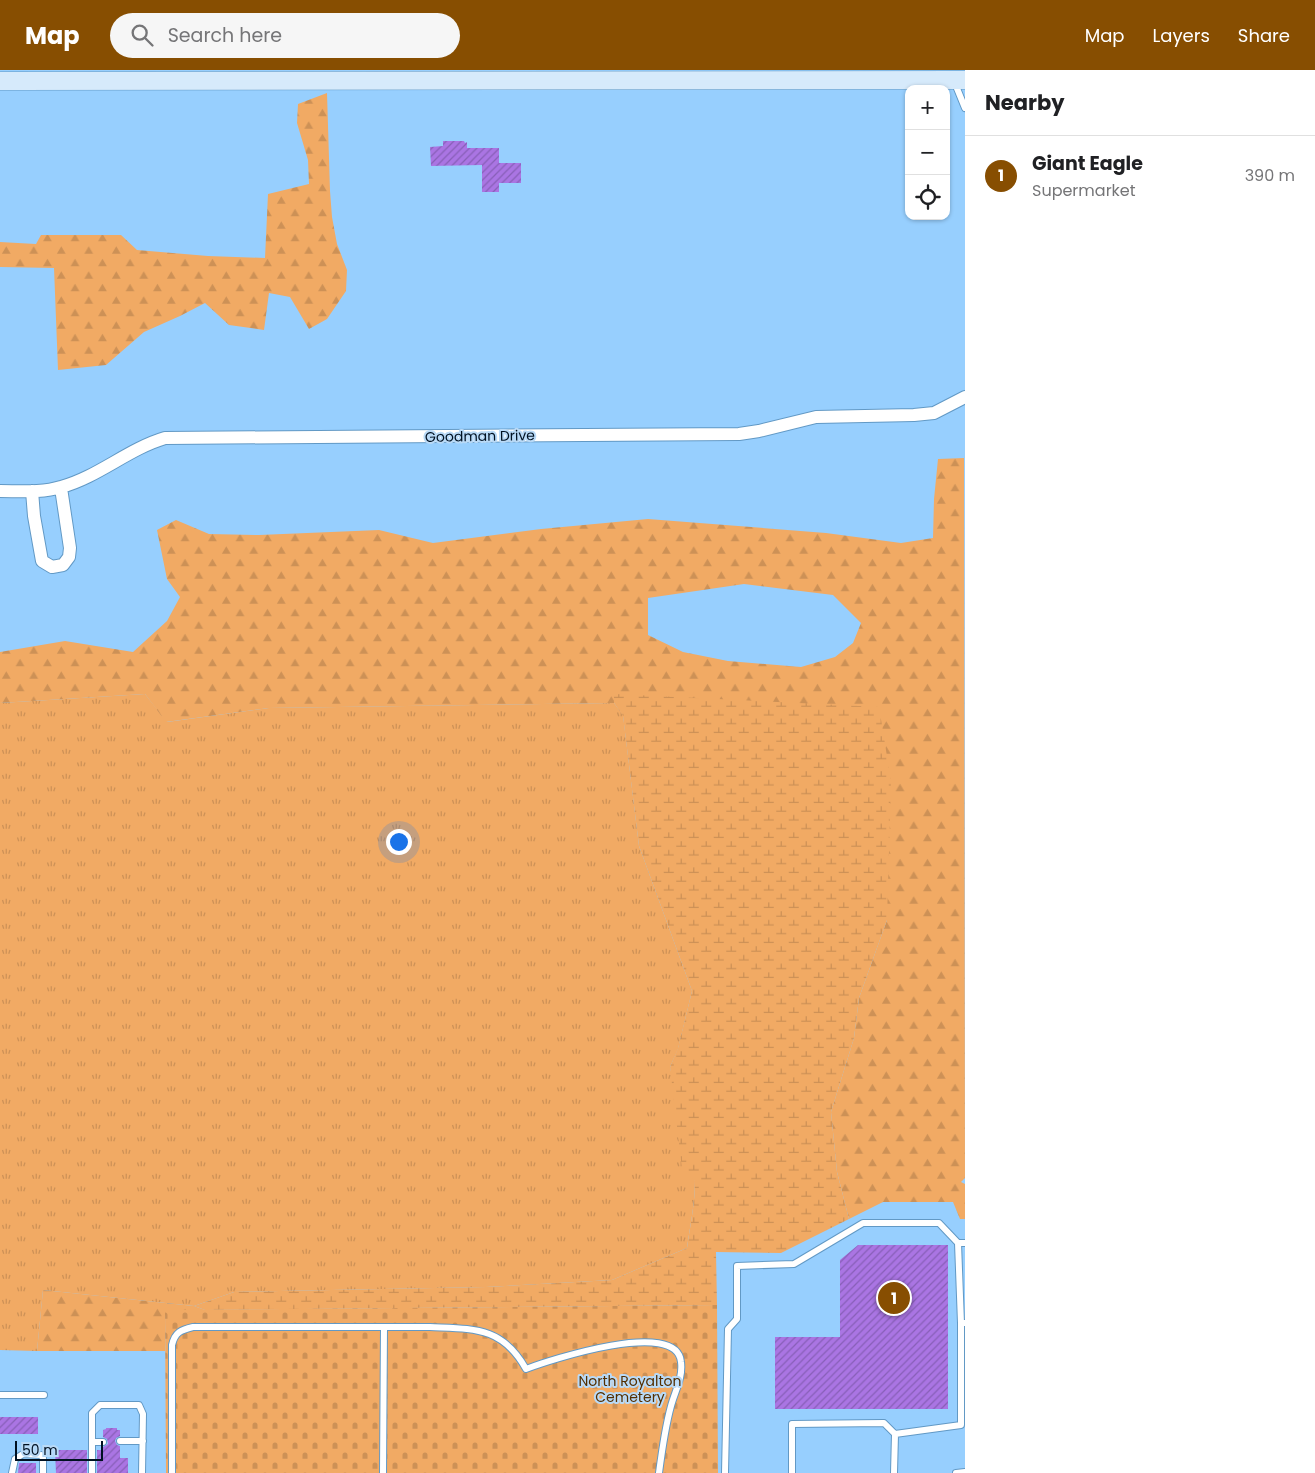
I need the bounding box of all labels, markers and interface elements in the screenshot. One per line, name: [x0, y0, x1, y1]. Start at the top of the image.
search box: [110, 13, 460, 58]
text: Map: [25, 19, 80, 52]
icon: search: [128, 21, 156, 49]
text: Search here: [168, 22, 282, 49]
text: Map: [1085, 23, 1125, 48]
text: Layers: [1153, 23, 1210, 48]
text: Share: [1238, 23, 1290, 48]
map controls: [905, 85, 950, 220]
button: +: [905, 85, 950, 130]
text: Nearby: [985, 88, 1065, 117]
button: −: [905, 130, 950, 175]
text: Giant Eagle: [1032, 150, 1143, 177]
text: 1: [998, 164, 1004, 187]
text: 390 m: [1245, 164, 1295, 187]
button: locate: [905, 175, 950, 220]
text: Supermarket: [1032, 179, 1136, 202]
street label: Goodman Drive: [425, 425, 535, 447]
your location: [386, 829, 412, 855]
pin: 1: [878, 1279, 910, 1317]
park label: North Royalton Cemetery: [578, 1371, 682, 1407]
scale bar: [15, 1438, 102, 1461]
text: 50 m: [22, 1440, 58, 1460]

